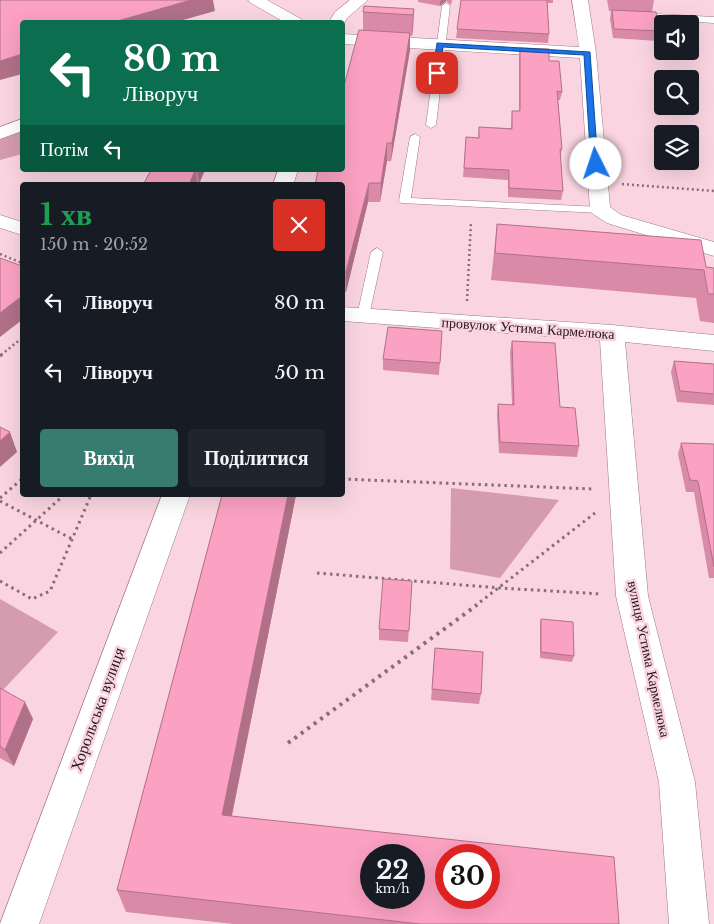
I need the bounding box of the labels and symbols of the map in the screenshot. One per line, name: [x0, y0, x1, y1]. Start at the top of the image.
pin: [416, 52, 458, 94]
position arrow: [569, 137, 621, 189]
street label: провулок Устима Кармелюка: [441, 313, 616, 343]
street label: вулиця Устима Кармелюка: [624, 579, 675, 740]
street label: Хорольська вулиця: [65, 644, 129, 774]
speed limit sign: 30: [435, 844, 500, 909]

